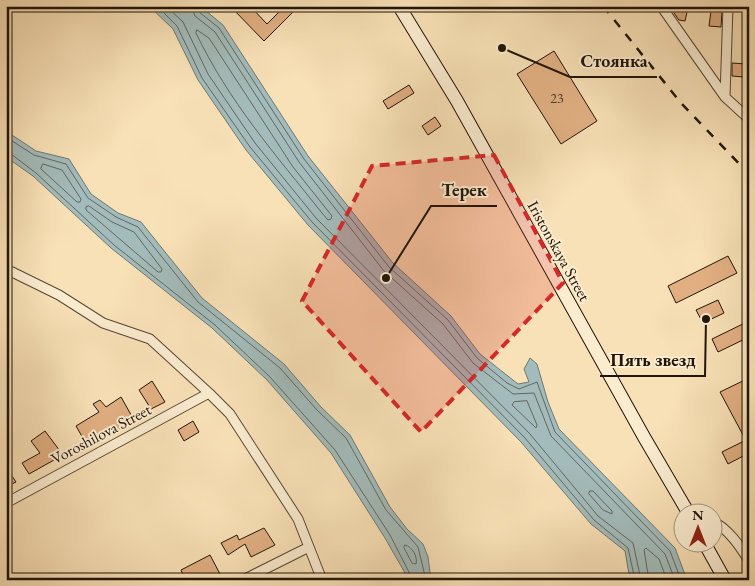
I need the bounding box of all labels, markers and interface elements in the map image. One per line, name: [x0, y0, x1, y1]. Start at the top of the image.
callout: Стоянка: [570, 44, 657, 77]
text: Стоянка: [580, 49, 648, 72]
house number: 23: [550, 89, 564, 107]
callout: Терек: [431, 173, 497, 206]
text: Терек: [441, 178, 487, 201]
street label: Iristonskaya Street: [523, 197, 595, 305]
callout: Пять звезд: [600, 343, 705, 376]
text: Пять звезд: [610, 348, 696, 371]
street label: Voroshilova Street: [47, 399, 155, 469]
north arrow: [672, 504, 722, 554]
text: N: [692, 506, 704, 524]

